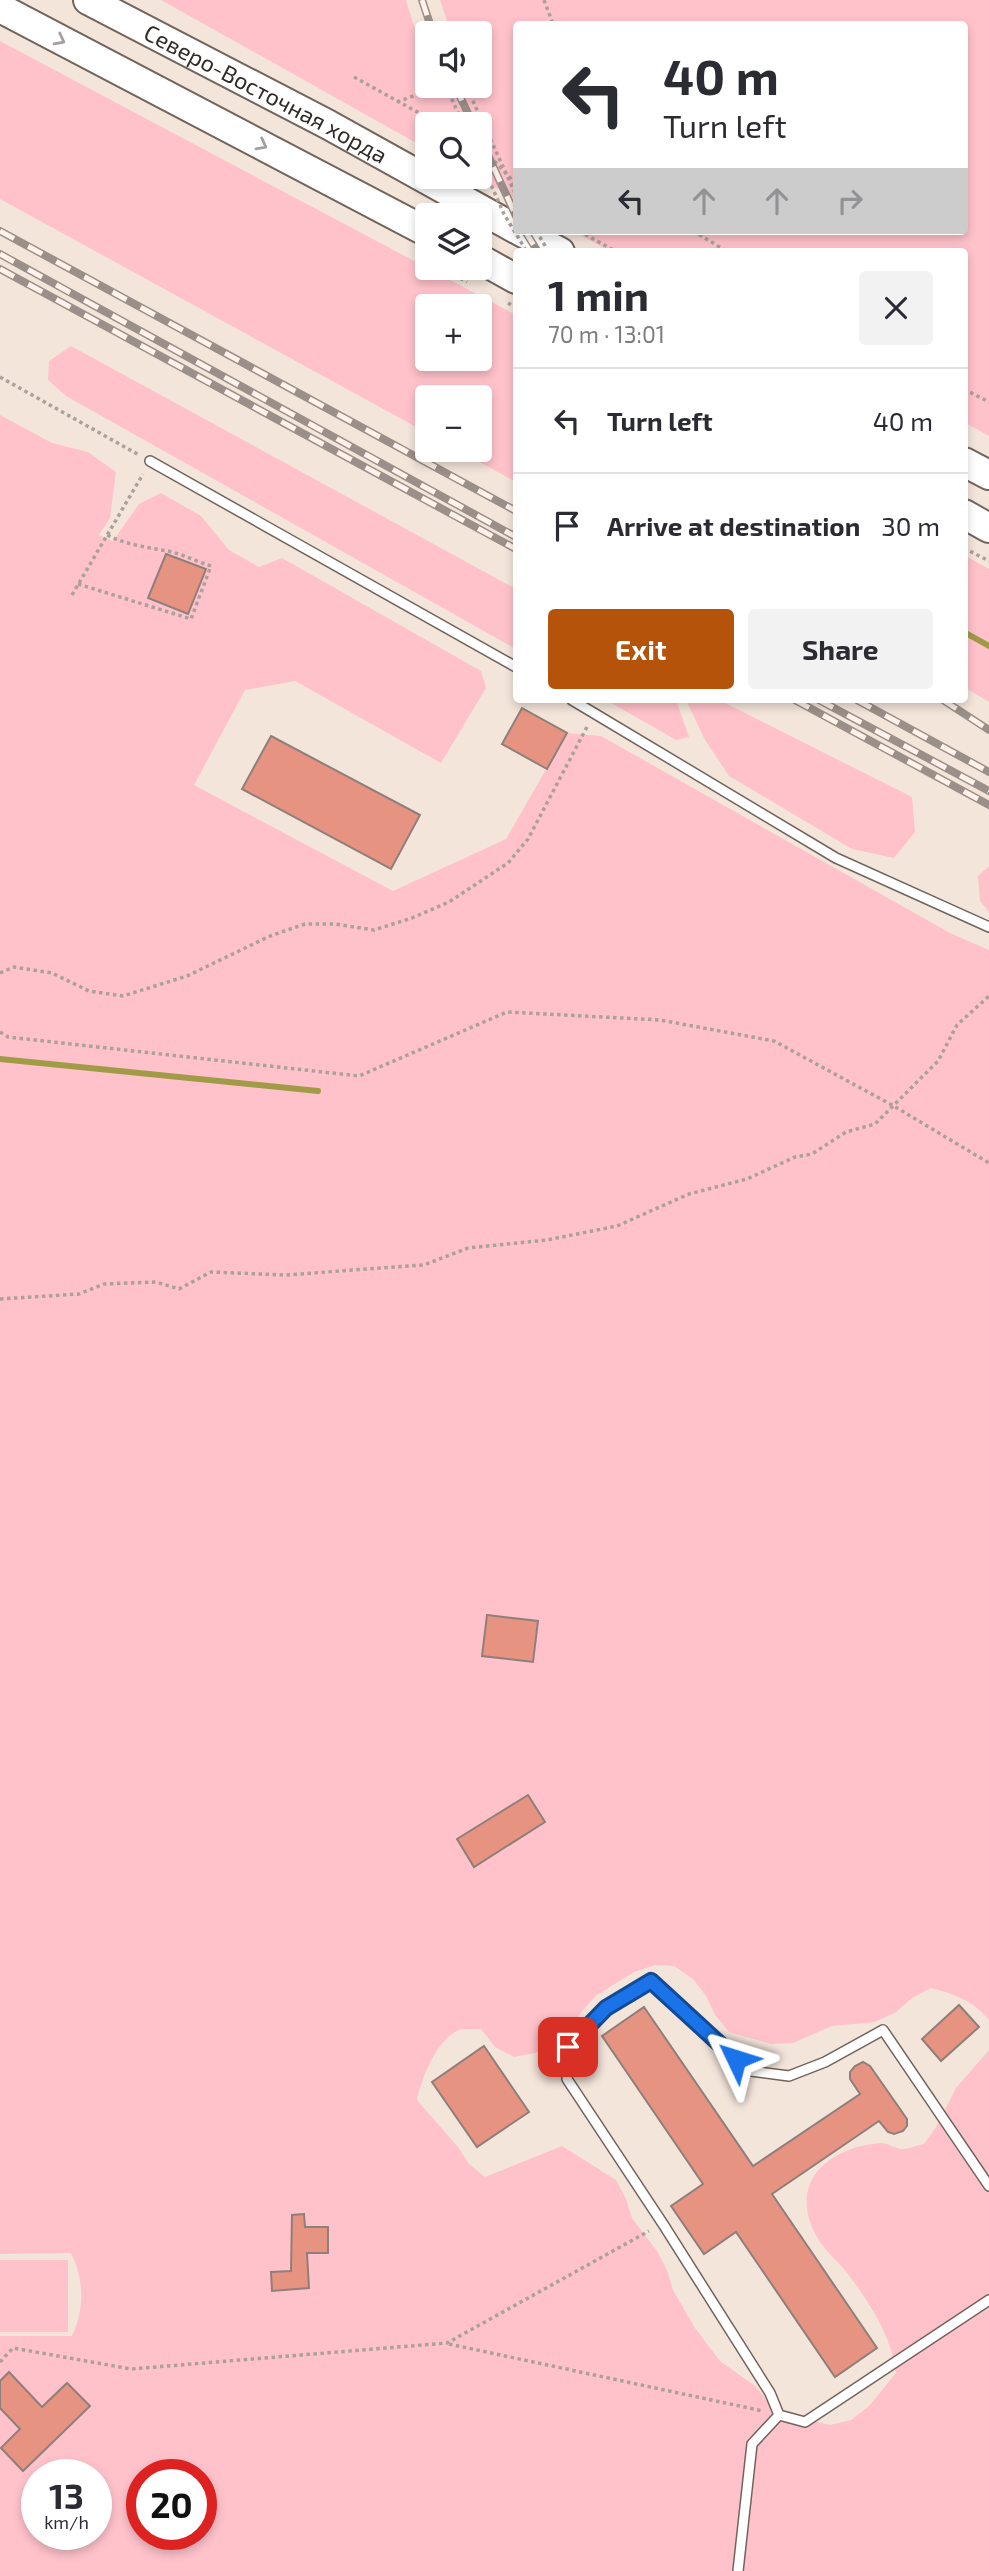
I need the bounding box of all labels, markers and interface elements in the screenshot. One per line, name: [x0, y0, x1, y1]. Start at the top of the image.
street label: Северо-Восточная хорда: [140, 18, 393, 169]
map controls: [415, 21, 492, 462]
button: sound: [415, 21, 492, 98]
one-way arrow: [53, 32, 66, 45]
text: 40 m: [663, 46, 779, 105]
icon: left: [548, 49, 639, 140]
text: Turn left: [663, 106, 787, 144]
button: search: [415, 112, 492, 189]
one-way arrow: [255, 137, 267, 151]
icon: left: [612, 182, 650, 220]
icon: ahead: [685, 182, 723, 220]
icon: ahead: [758, 182, 796, 220]
icon: right: [831, 182, 869, 220]
button: layers: [415, 203, 492, 280]
text: 1 min: [548, 269, 649, 319]
button: close: [859, 271, 933, 345]
button: +: [415, 294, 492, 371]
text: 70 m · 13:01: [548, 320, 665, 348]
button: −: [415, 385, 492, 462]
icon: left: [548, 402, 586, 440]
text: Turn left: [607, 405, 713, 436]
text: 40 m: [873, 405, 933, 436]
icon: arrive: [548, 507, 586, 545]
text: Arrive at destination: [607, 510, 860, 541]
text: 30 m: [881, 510, 940, 541]
button: Exit: [548, 609, 734, 689]
button: Share: [748, 609, 933, 689]
pin: [538, 2017, 598, 2077]
position arrow: [699, 2022, 773, 2096]
icon: arrive: [549, 2028, 587, 2066]
speed limit sign: 20: [126, 2459, 217, 2550]
text: 13: [49, 2474, 84, 2516]
text: km/h: [44, 2511, 89, 2533]

